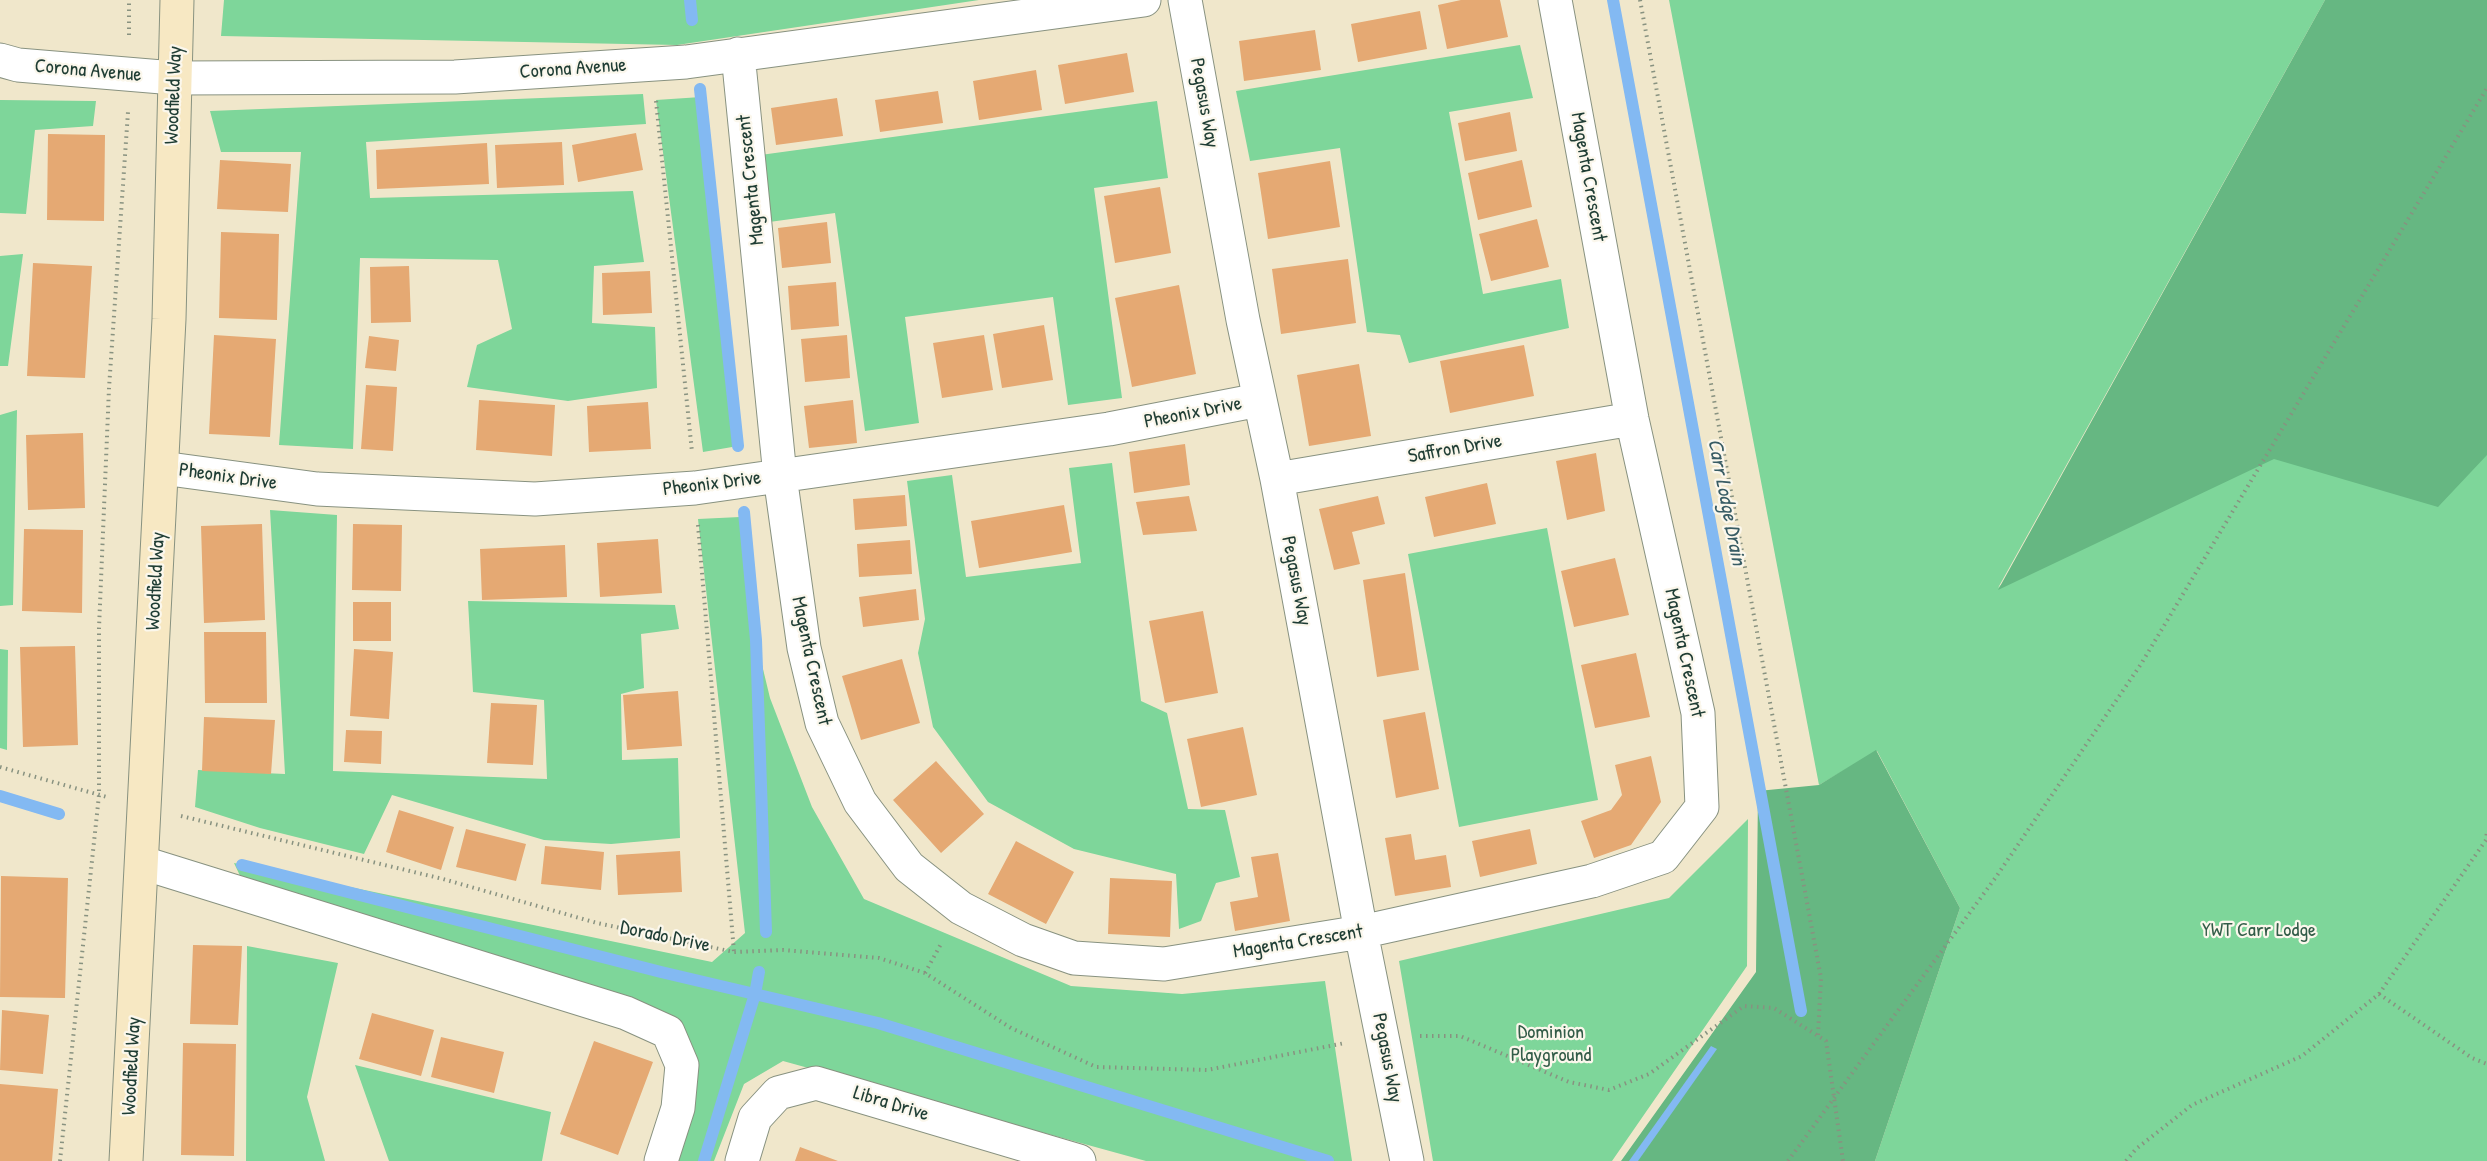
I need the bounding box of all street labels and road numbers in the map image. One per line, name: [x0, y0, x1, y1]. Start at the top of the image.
street label: Woodfield Way: [160, 45, 188, 145]
street label: Corona Avenue: [519, 53, 627, 85]
street label: Corona Avenue: [34, 54, 142, 88]
street label: Pegasus Way: [1184, 56, 1224, 150]
street label: Magenta Crescent: [1565, 110, 1611, 244]
street label: Magenta Crescent: [732, 114, 770, 246]
street label: Pheonix Drive: [1142, 392, 1244, 434]
street label: Saffron Drive: [1406, 429, 1504, 469]
street label: Pheonix Drive: [177, 458, 279, 496]
street label: Pheonix Drive: [662, 466, 762, 502]
street label: Woodfield Way: [141, 531, 171, 631]
street label: Pegasus Way: [1276, 534, 1316, 628]
street label: Magenta Crescent: [1659, 586, 1709, 720]
street label: Magenta Crescent: [786, 594, 836, 728]
street label: Dorado Drive: [618, 916, 712, 958]
street label: Magenta Crescent: [1231, 920, 1365, 964]
street label: Pegasus Way: [1367, 1011, 1407, 1105]
street label: Woodfield Way: [117, 1016, 147, 1116]
street label: Libra Drive: [850, 1081, 932, 1127]

